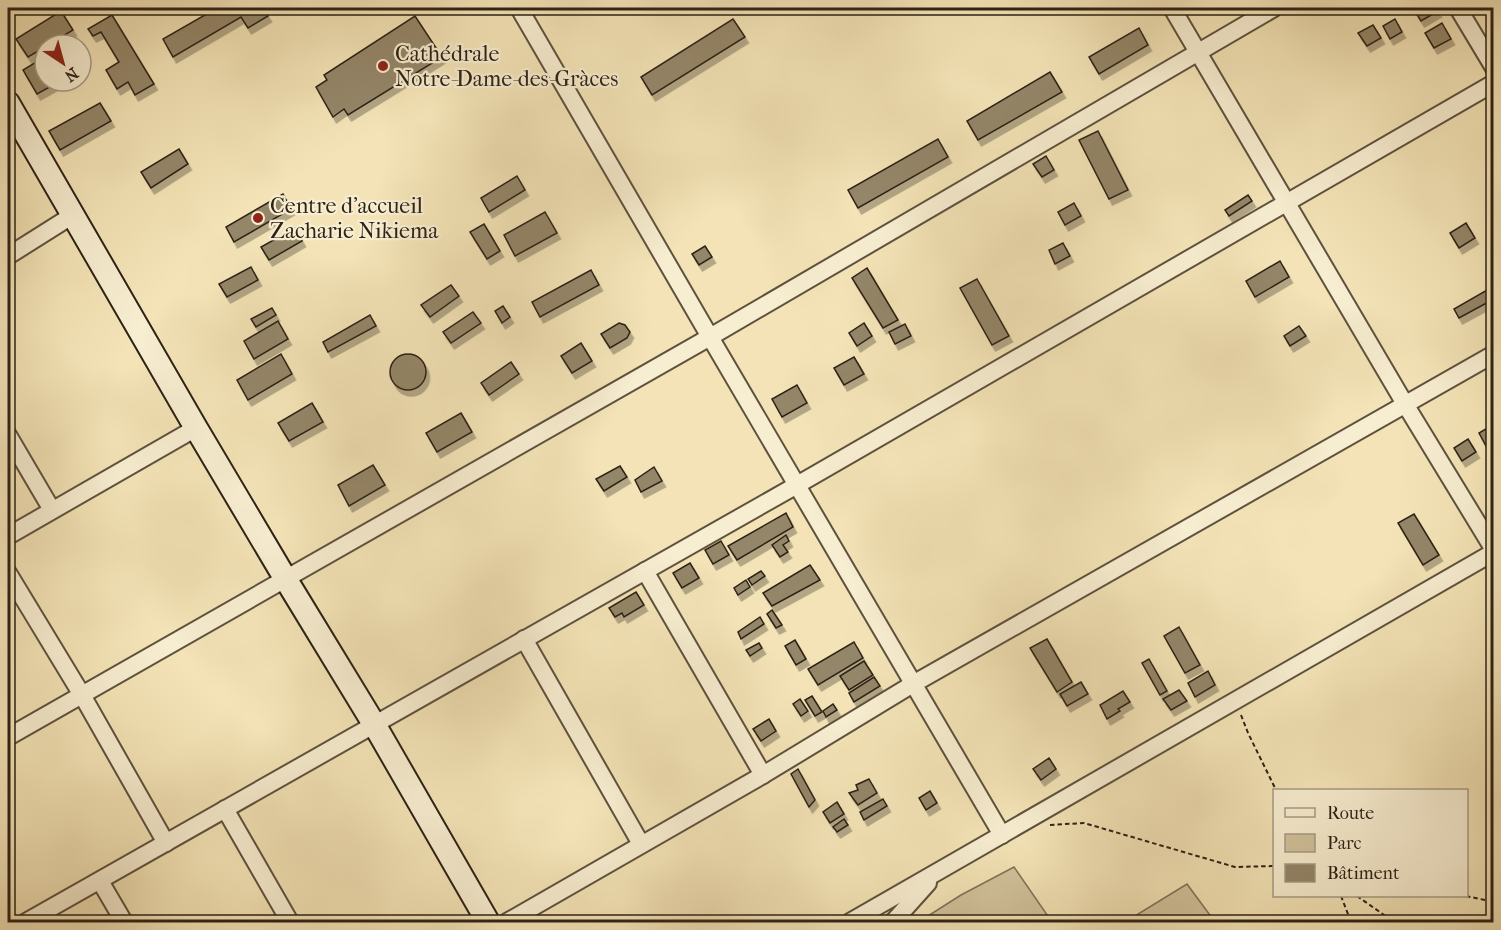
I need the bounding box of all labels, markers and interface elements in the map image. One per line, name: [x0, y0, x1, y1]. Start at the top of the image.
north arrow: [33, 33, 93, 93]
place label: Cathédrale Notre-Dame-des-Gràces: [395, 41, 618, 92]
marker: Cathédrale Notre-Dame-des-Gràces: [376, 59, 390, 73]
text: N: [60, 63, 82, 86]
place label: Centre d'accueil Zacharie Nikiema: [270, 193, 439, 244]
marker: Centre d'accueil Zacharie Nikiema: [251, 211, 265, 225]
legend: [1273, 789, 1468, 897]
text: Route: [1327, 803, 1374, 824]
text: Parc: [1327, 833, 1362, 854]
text: Bâtiment: [1327, 863, 1400, 884]

